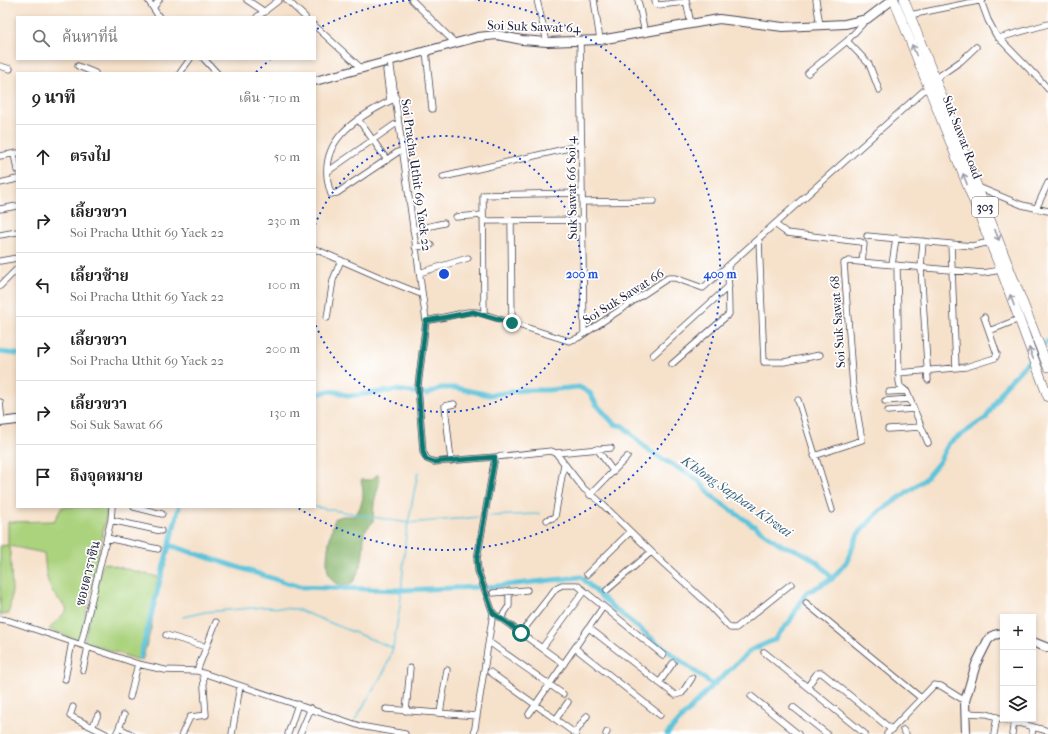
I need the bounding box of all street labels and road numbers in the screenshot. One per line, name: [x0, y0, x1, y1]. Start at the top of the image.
street label: Soi Suk Sawat 64: [487, 17, 581, 36]
street label: Suk Sawat Road: [940, 93, 986, 182]
street label: Soi Pracha Uthit 69 Yaek 22: [398, 98, 435, 253]
street label: Suk Sawat 66 Soi 4: [563, 136, 580, 240]
road number: 303: [972, 197, 998, 217]
street label: Soi Suk Sawat 66: [580, 265, 667, 327]
street label: Soi Suk Sawat 68: [827, 275, 848, 369]
street label: ซอยดาราซีน: [72, 538, 103, 608]

